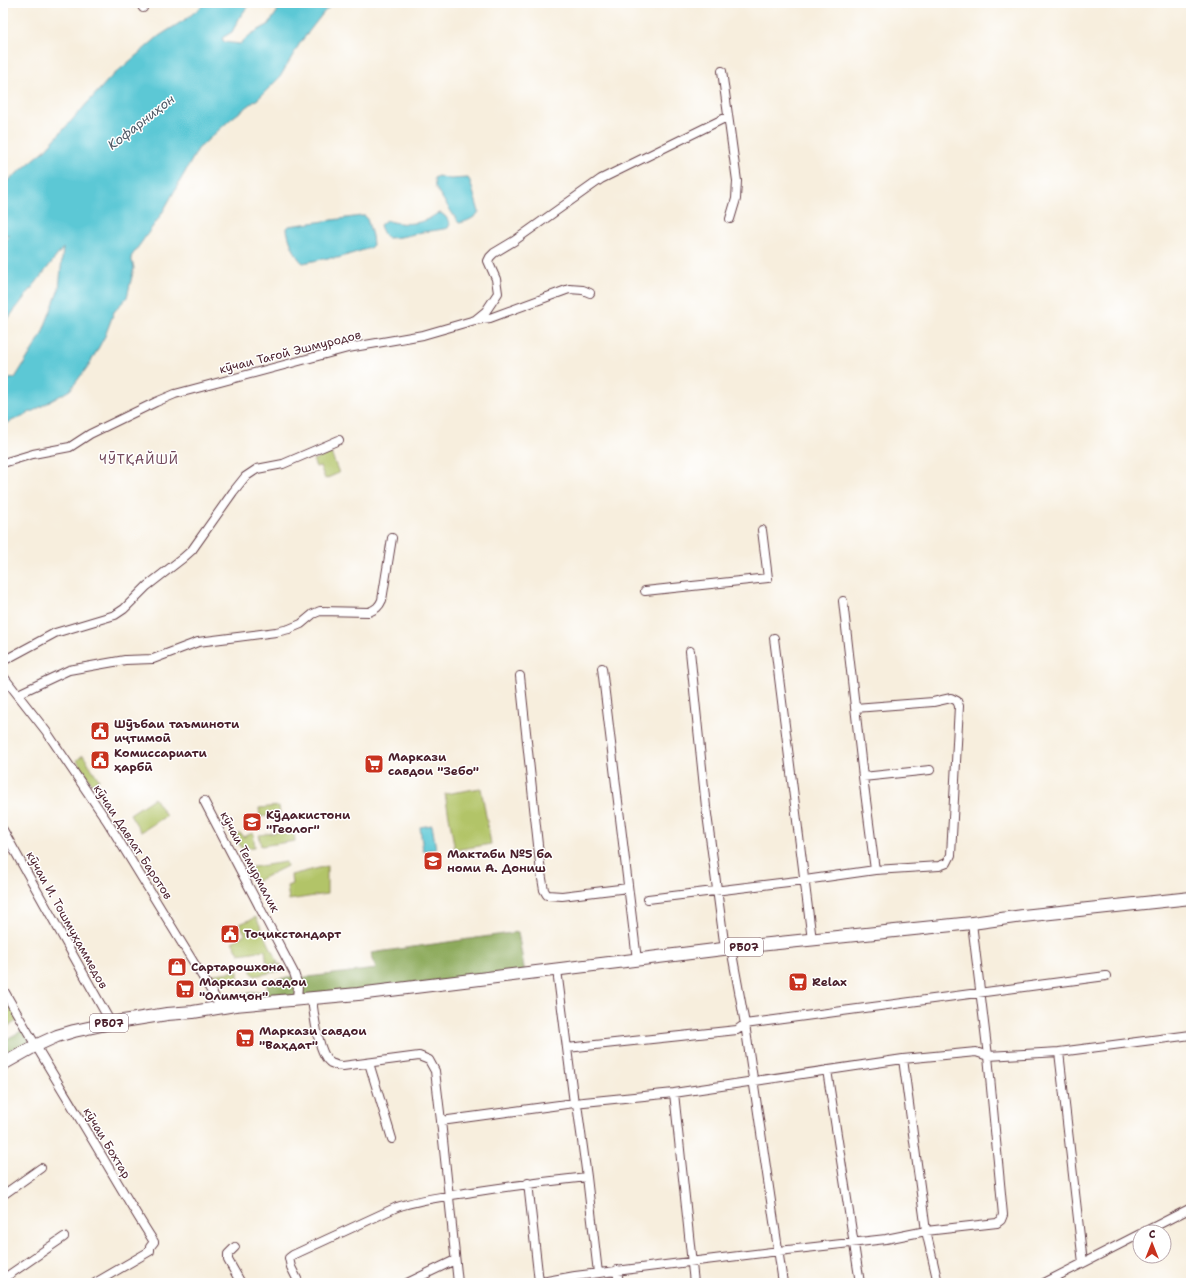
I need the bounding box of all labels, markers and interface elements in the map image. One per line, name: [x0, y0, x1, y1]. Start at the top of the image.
water label: Кофарниҳон: [104, 90, 178, 153]
street label: кӯчаи Тағой Эшмуродов: [217, 327, 363, 377]
district label: ЧӮТҚАЙШӢ: [99, 450, 179, 468]
place label: Шӯъбаи таъминоти иҷтимоӣ: [114, 716, 240, 746]
public building icon: Шӯъбаи таъминоти иҷтимоӣ: [89, 720, 111, 742]
place label: Комиссариати ҳарбӣ: [114, 745, 208, 775]
public building icon: Комиссариати ҳарбӣ: [89, 749, 111, 771]
place label: Маркази савдои "Зебо": [388, 749, 479, 779]
supermarket icon: Маркази савдои "Зебо": [363, 753, 385, 775]
street label: кӯчаи Давлат Баротов: [90, 782, 176, 902]
place label: Кӯдакистони "Геолог": [266, 807, 351, 837]
street label: кӯчаи Темурмалик: [217, 809, 284, 916]
school or university icon: Кӯдакистони "Геолог": [241, 811, 263, 833]
place label: Мактаби №5 ба номи А. Дониш: [447, 846, 553, 876]
street label: кӯчаи И. Тошмуҳаммедов: [23, 849, 111, 991]
school or university icon: Мактаби №5 ба номи А. Дониш: [422, 850, 444, 872]
public building icon: Тоҷикстандарт: [219, 923, 241, 945]
place label: Тоҷикстандарт: [244, 926, 342, 942]
road number: РБ07: [725, 938, 763, 956]
shop icon: Сартарошхона: [166, 956, 188, 978]
place label: Сартарошхона: [191, 959, 285, 975]
supermarket icon: Relax: [787, 971, 809, 993]
place label: Маркази савдои "Олимҷон": [199, 974, 307, 1004]
place label: Relax: [812, 974, 847, 990]
supermarket icon: Маркази савдои "Олимҷон": [174, 978, 196, 1000]
road number: РБ07: [90, 1014, 128, 1032]
place label: Маркази савдои "Ваҳдат": [259, 1023, 367, 1053]
supermarket icon: Маркази савдои "Ваҳдат": [234, 1027, 256, 1049]
street label: кӯчаи Бохтар: [80, 1105, 135, 1182]
north arrow: [1132, 1224, 1172, 1264]
text: С: [1149, 1227, 1156, 1242]

